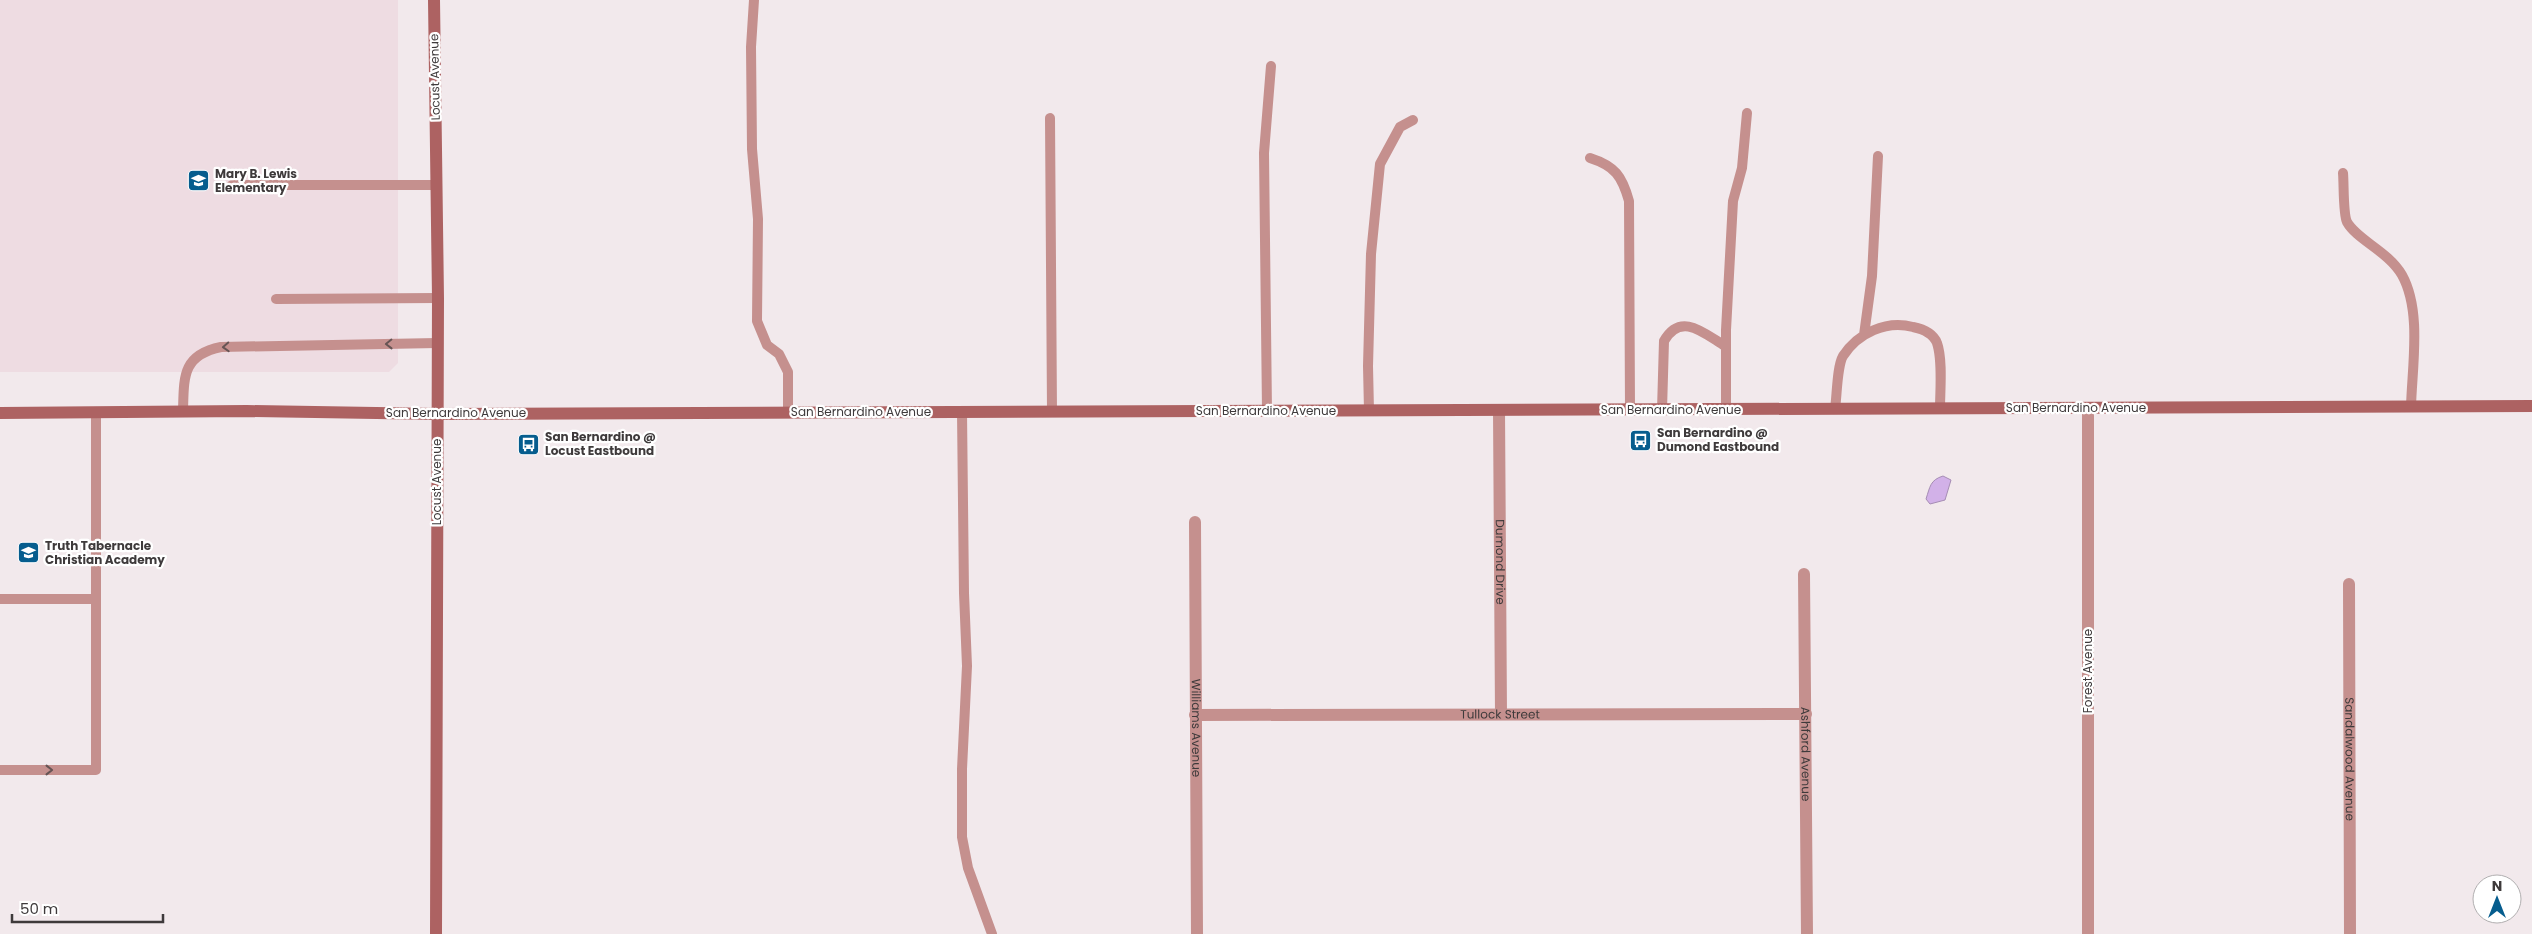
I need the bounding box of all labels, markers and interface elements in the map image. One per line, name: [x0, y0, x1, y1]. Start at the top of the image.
street label: Locust Avenue: [425, 33, 444, 121]
place label: Mary B. Lewis Elementary: [215, 165, 297, 196]
school or university icon: Mary B. Lewis Elementary: [187, 169, 211, 193]
one-way arrow: [384, 339, 392, 349]
one-way arrow: [222, 342, 230, 353]
street label: San Bernardino Avenue: [2006, 399, 2146, 416]
street label: San Bernardino Avenue: [1601, 401, 1741, 418]
street label: San Bernardino Avenue: [1196, 402, 1336, 419]
street label: San Bernardino Avenue: [791, 403, 931, 420]
street label: San Bernardino Avenue: [386, 404, 526, 421]
place label: San Bernardino @ Dumond Eastbound: [1657, 424, 1779, 455]
place label: San Bernardino @ Locust Eastbound: [545, 428, 656, 459]
bus stop icon: San Bernardino @ Dumond Eastbound: [1629, 428, 1653, 452]
bus stop icon: San Bernardino @ Locust Eastbound: [517, 432, 541, 456]
street label: Locust Avenue: [428, 439, 445, 525]
street label: Dumond Drive: [1492, 519, 1509, 605]
place label: Truth Tabernacle Christian Academy: [45, 537, 165, 568]
school or university icon: Truth Tabernacle Christian Academy: [17, 541, 41, 565]
street label: Forest Avenue: [2079, 629, 2096, 713]
street label: Williams Avenue: [1188, 679, 1205, 777]
street label: Sandalwood Avenue: [2341, 697, 2359, 821]
street label: Tullock Street: [1460, 705, 1540, 723]
street label: Ashford Avenue: [1797, 707, 1815, 801]
one-way arrow: [45, 765, 53, 775]
north arrow: [2472, 874, 2522, 924]
text: N: [2492, 876, 2502, 896]
scale bar: [12, 892, 164, 924]
text: 50 m: [20, 898, 58, 919]

